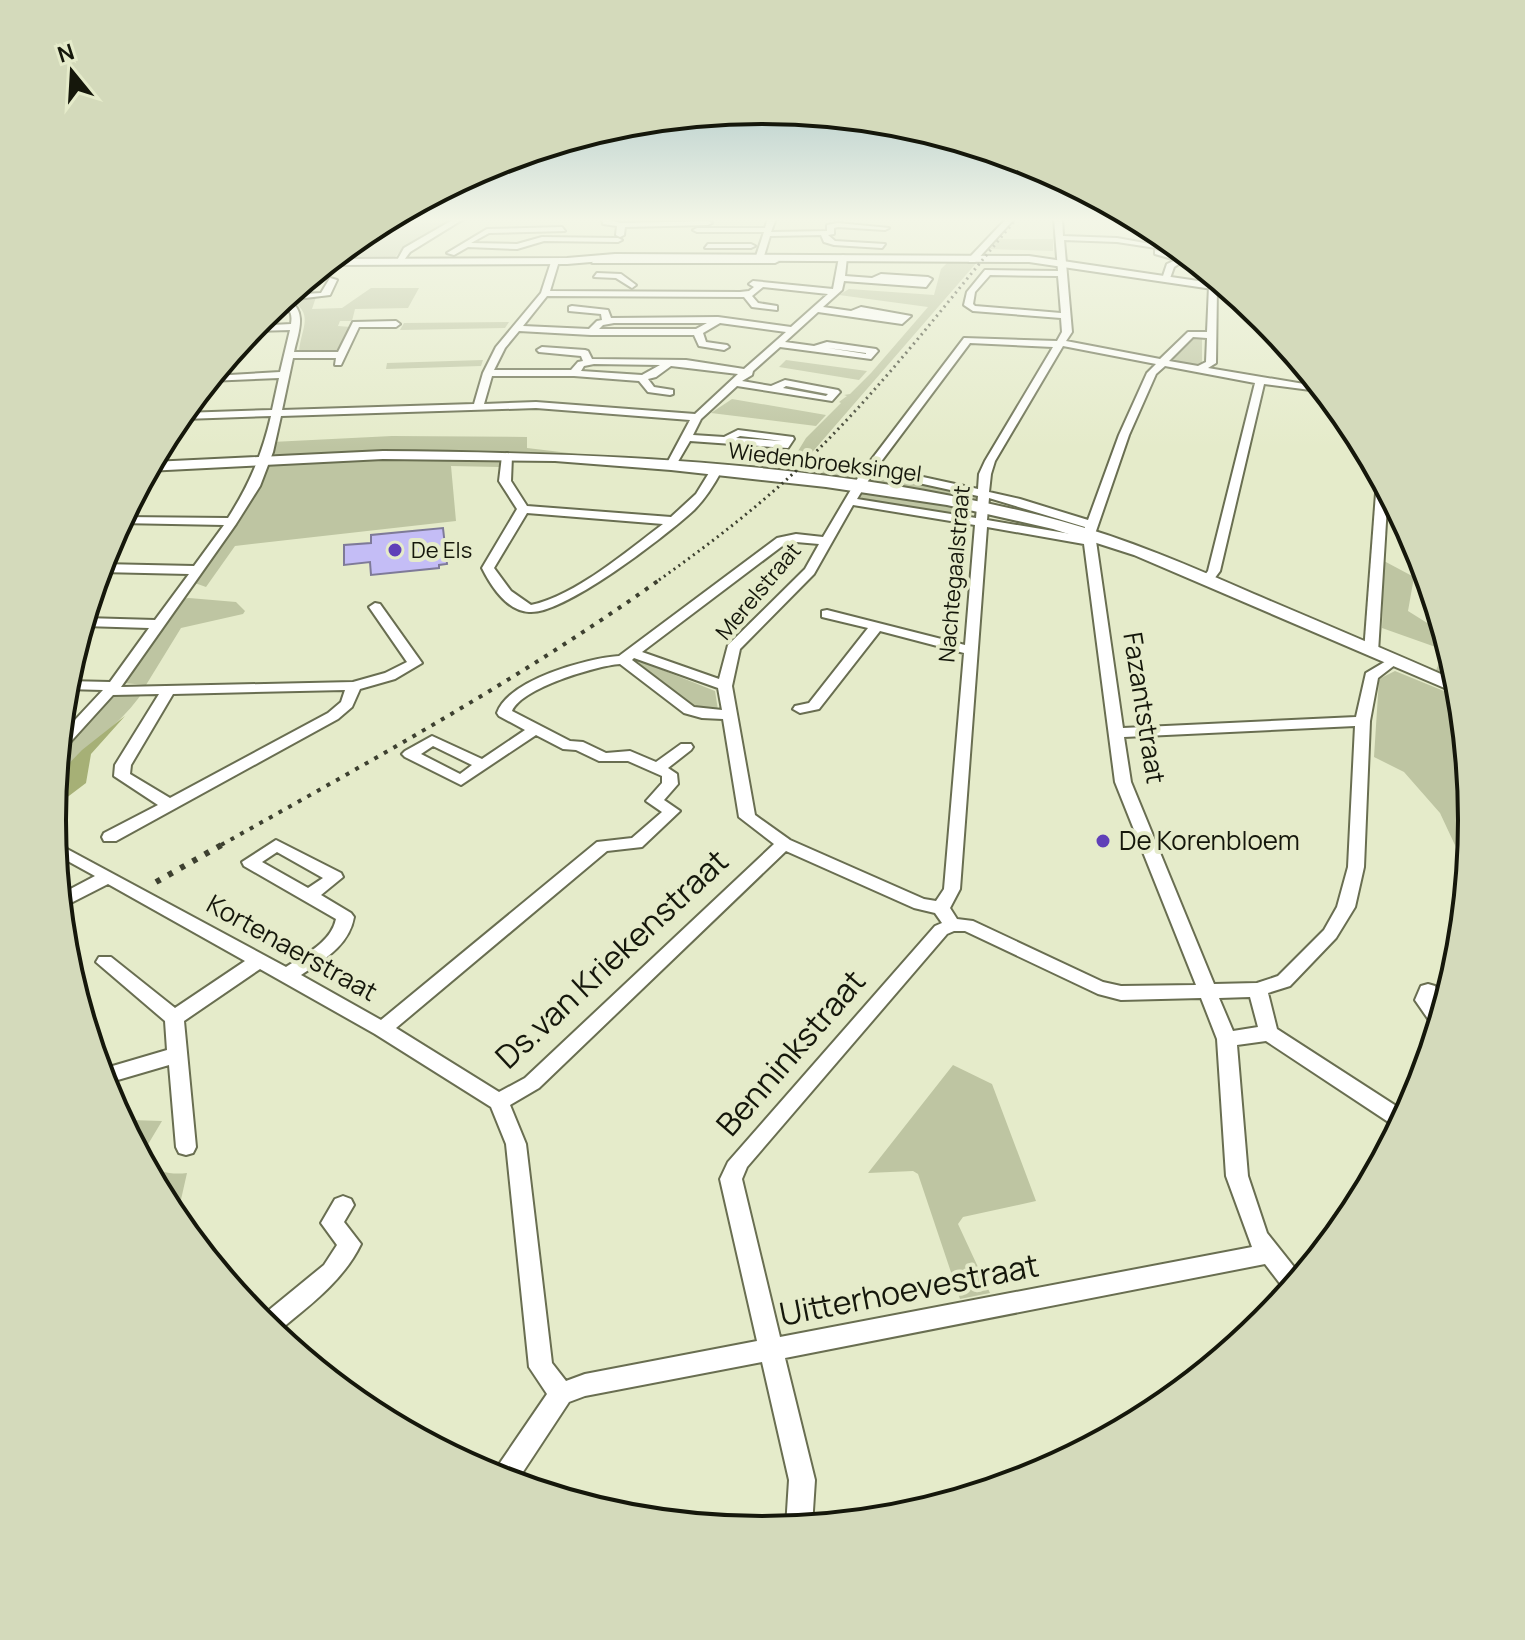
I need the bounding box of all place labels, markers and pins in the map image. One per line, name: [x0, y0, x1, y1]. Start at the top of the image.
place label: De Els: [411, 535, 472, 565]
marker: De Els: [386, 541, 404, 559]
place label: De Korenbloem: [1119, 822, 1300, 858]
marker: De Korenbloem: [1094, 832, 1112, 850]

